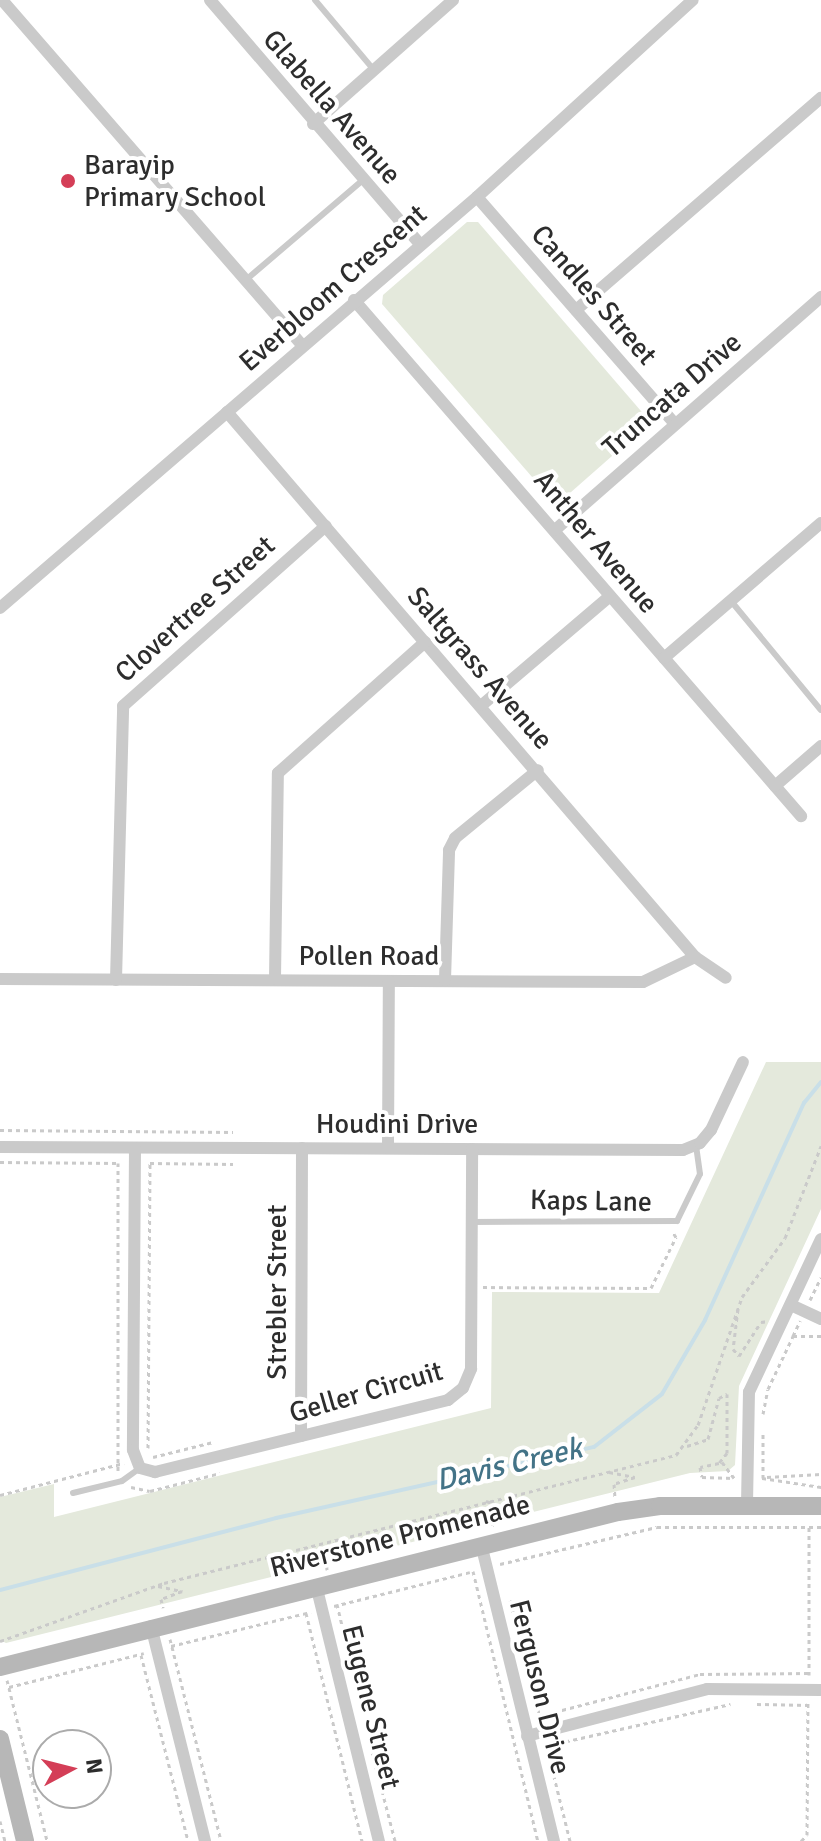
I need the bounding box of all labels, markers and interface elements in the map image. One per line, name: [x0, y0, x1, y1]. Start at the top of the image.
street label: Glabella Avenue: [256, 23, 408, 191]
place label: Barayip Primary School: [84, 148, 266, 214]
marker: Barayip Primary School: [59, 172, 77, 190]
street label: Everbloom Crescent: [232, 197, 434, 379]
street label: Candles Street: [524, 218, 664, 372]
street label: Truncata Drive: [596, 326, 748, 464]
street label: Anther Avenue: [527, 464, 665, 620]
street label: Clovertree Street: [108, 529, 282, 689]
street label: Saltgrass Avenue: [400, 580, 560, 756]
street label: Pollen Road: [299, 939, 439, 973]
street label: Houdini Drive: [316, 1107, 478, 1141]
street label: Kaps Lane: [530, 1183, 652, 1219]
street label: Strebler Street: [260, 1204, 294, 1380]
street label: Geller Circuit: [285, 1354, 447, 1430]
water label: Davis Creek: [432, 1431, 586, 1499]
street label: Riverstone Promenade: [266, 1487, 534, 1585]
street label: Ferguson Drive: [502, 1596, 578, 1778]
street label: Eugene Street: [334, 1621, 408, 1793]
north arrow: [32, 1729, 112, 1809]
text: N: [80, 1757, 109, 1776]

